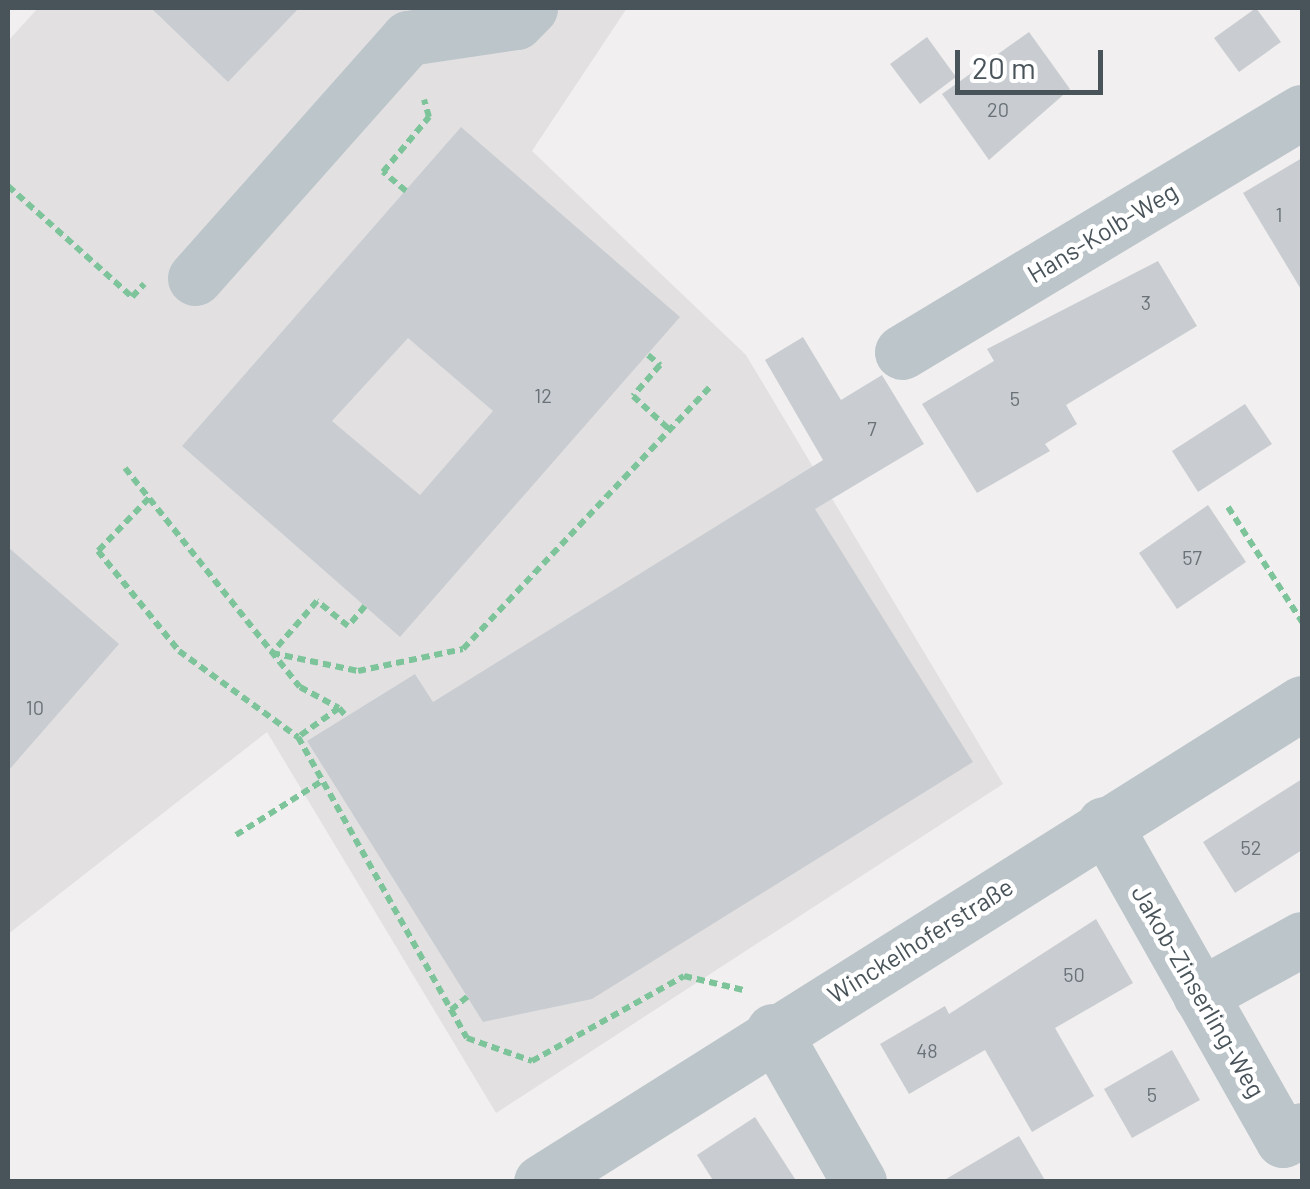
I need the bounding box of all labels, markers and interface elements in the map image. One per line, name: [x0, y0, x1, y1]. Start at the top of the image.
scale bar: [960, 30, 1108, 92]
text: 20 m: [972, 49, 1036, 85]
house number: 20: [987, 97, 1009, 121]
street label: Hans-Kolb-Weg: [1022, 175, 1182, 289]
house number: 1: [1276, 202, 1282, 226]
house number: 3: [1141, 290, 1151, 314]
house number: 12: [534, 383, 552, 407]
house number: 5: [1010, 386, 1020, 410]
house number: 7: [867, 416, 877, 440]
house number: 57: [1182, 545, 1202, 569]
house number: 10: [26, 695, 44, 719]
house number: 52: [1241, 835, 1261, 859]
street label: Winckelhoferstraße: [822, 871, 1018, 1009]
street label: Jakob-Zinserling-Weg: [1126, 879, 1272, 1103]
house number: 50: [1063, 962, 1085, 986]
house number: 48: [916, 1038, 938, 1062]
house number: 5: [1147, 1082, 1157, 1106]

